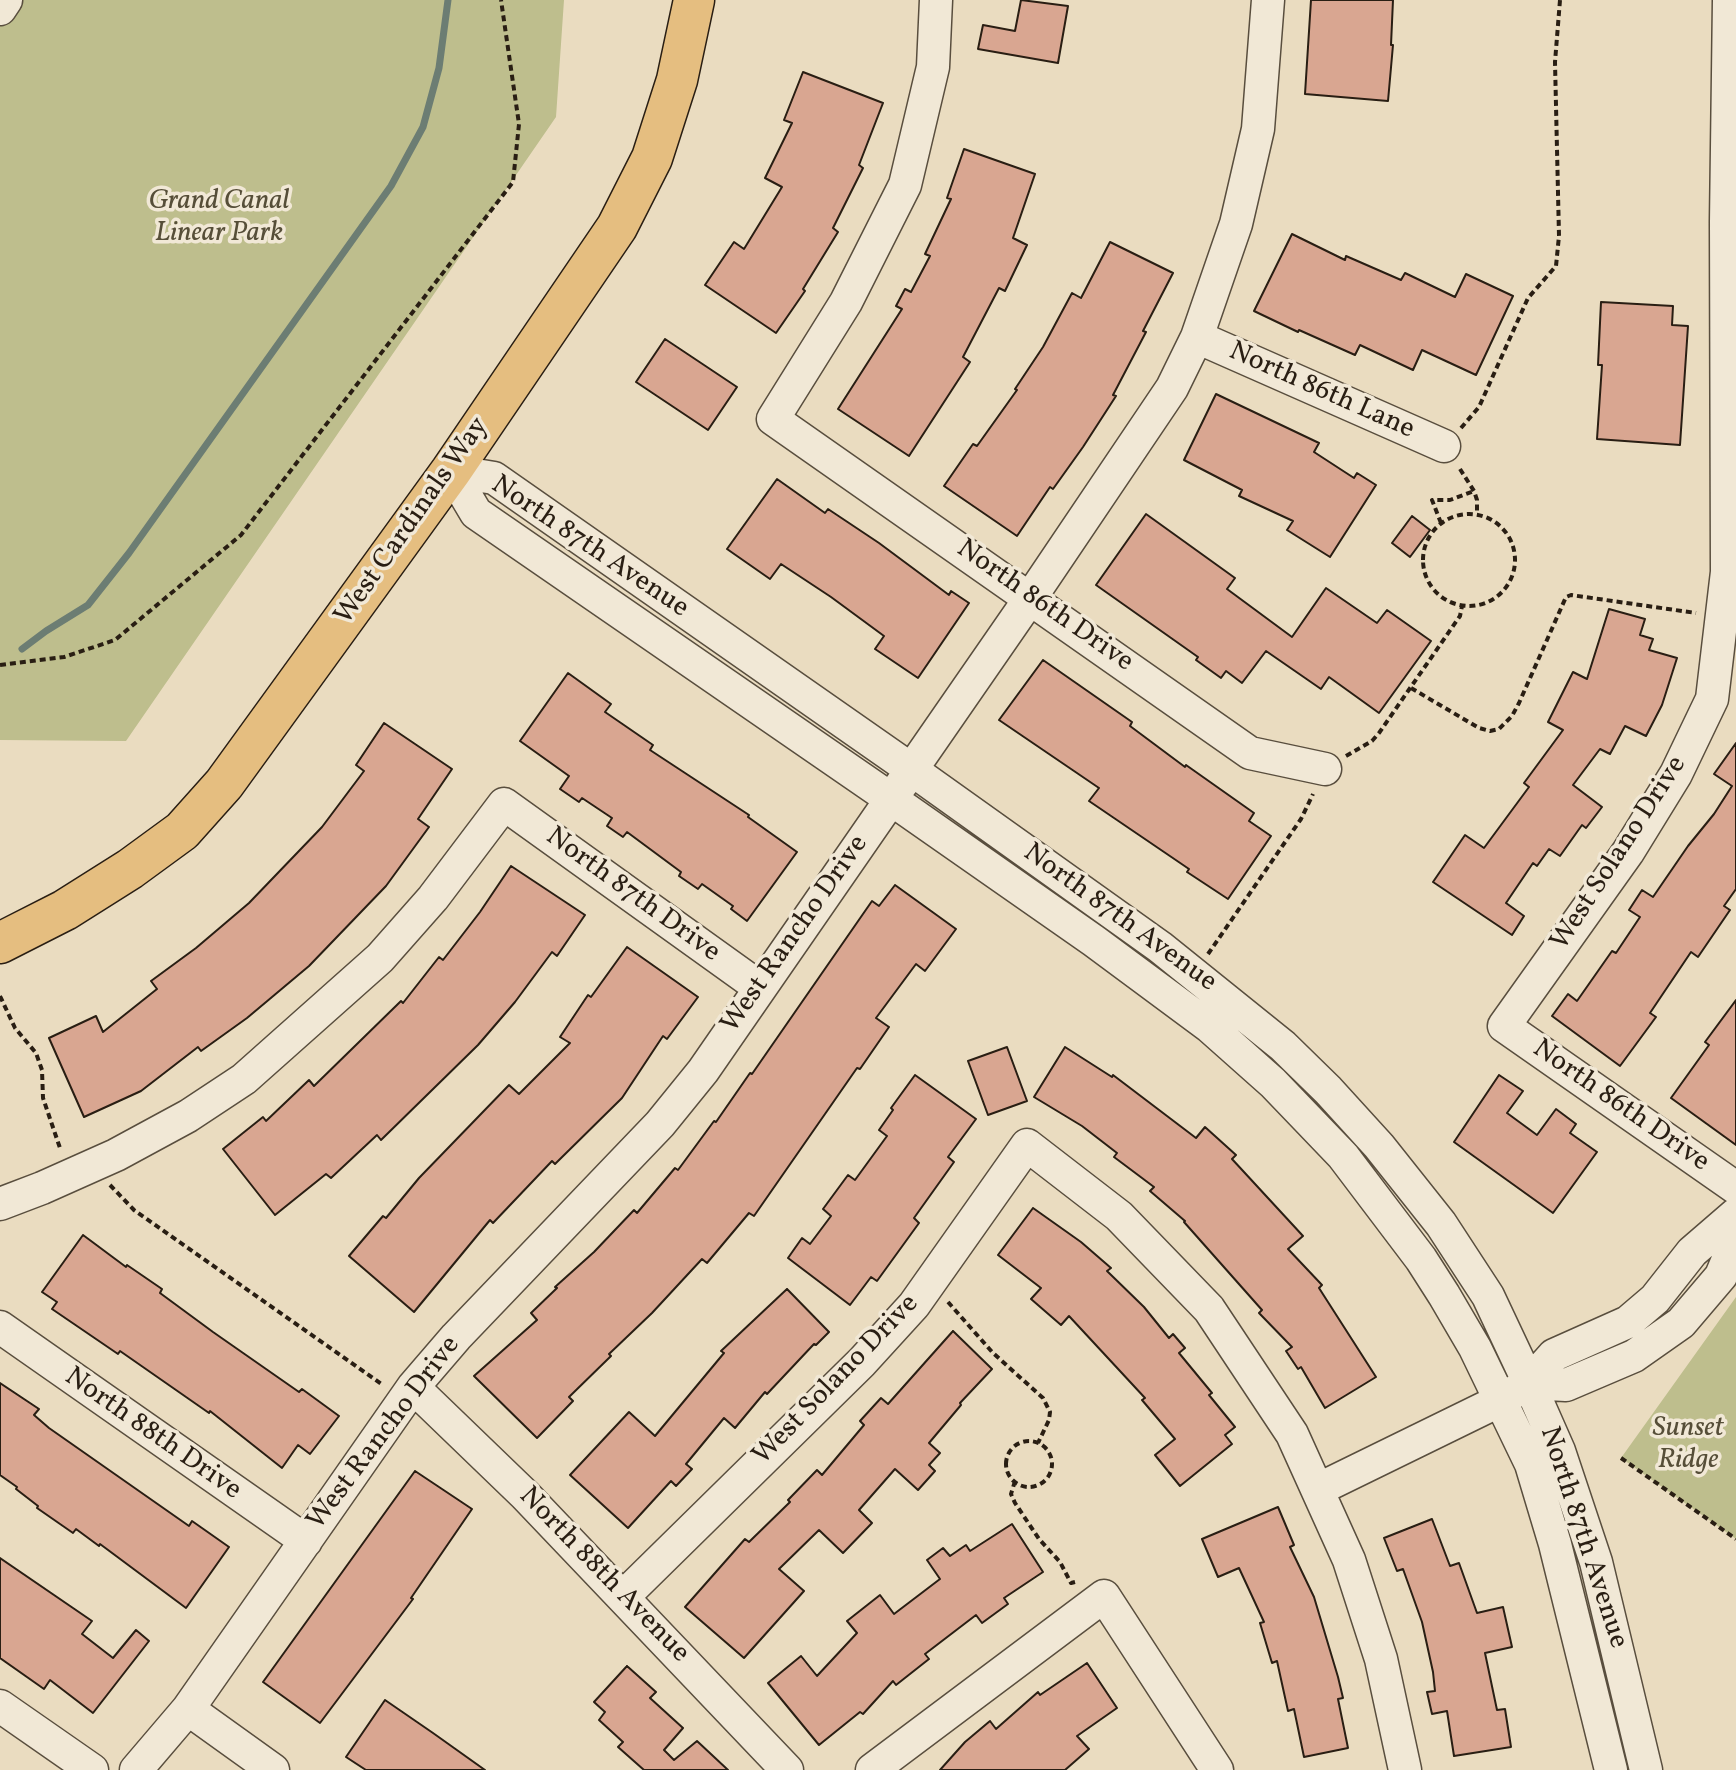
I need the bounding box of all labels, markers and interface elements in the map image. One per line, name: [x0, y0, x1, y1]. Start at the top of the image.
park label: Grand Canal Linear Park: [148, 186, 290, 252]
street label: North 86th Lane: [1223, 336, 1419, 448]
street label: West Cardinals Way: [329, 412, 497, 632]
street label: North 87th Avenue: [484, 469, 694, 627]
street label: North 86th Drive: [949, 533, 1139, 681]
street label: West Solano Drive: [1545, 751, 1695, 957]
street label: North 87th Drive: [538, 821, 726, 971]
street label: West Rancho Drive: [715, 830, 877, 1040]
street label: North 87th Avenue: [1016, 838, 1222, 1000]
street label: North 86th Drive: [1525, 1033, 1715, 1181]
street label: West Solano Drive: [747, 1289, 927, 1473]
street label: West Rancho Drive: [301, 1331, 469, 1537]
street label: North 88th Drive: [57, 1361, 247, 1509]
park label: Sunset Ridge: [1653, 1413, 1723, 1479]
street label: North 87th Avenue: [1530, 1423, 1634, 1653]
street label: North 88th Avenue: [510, 1481, 696, 1671]

